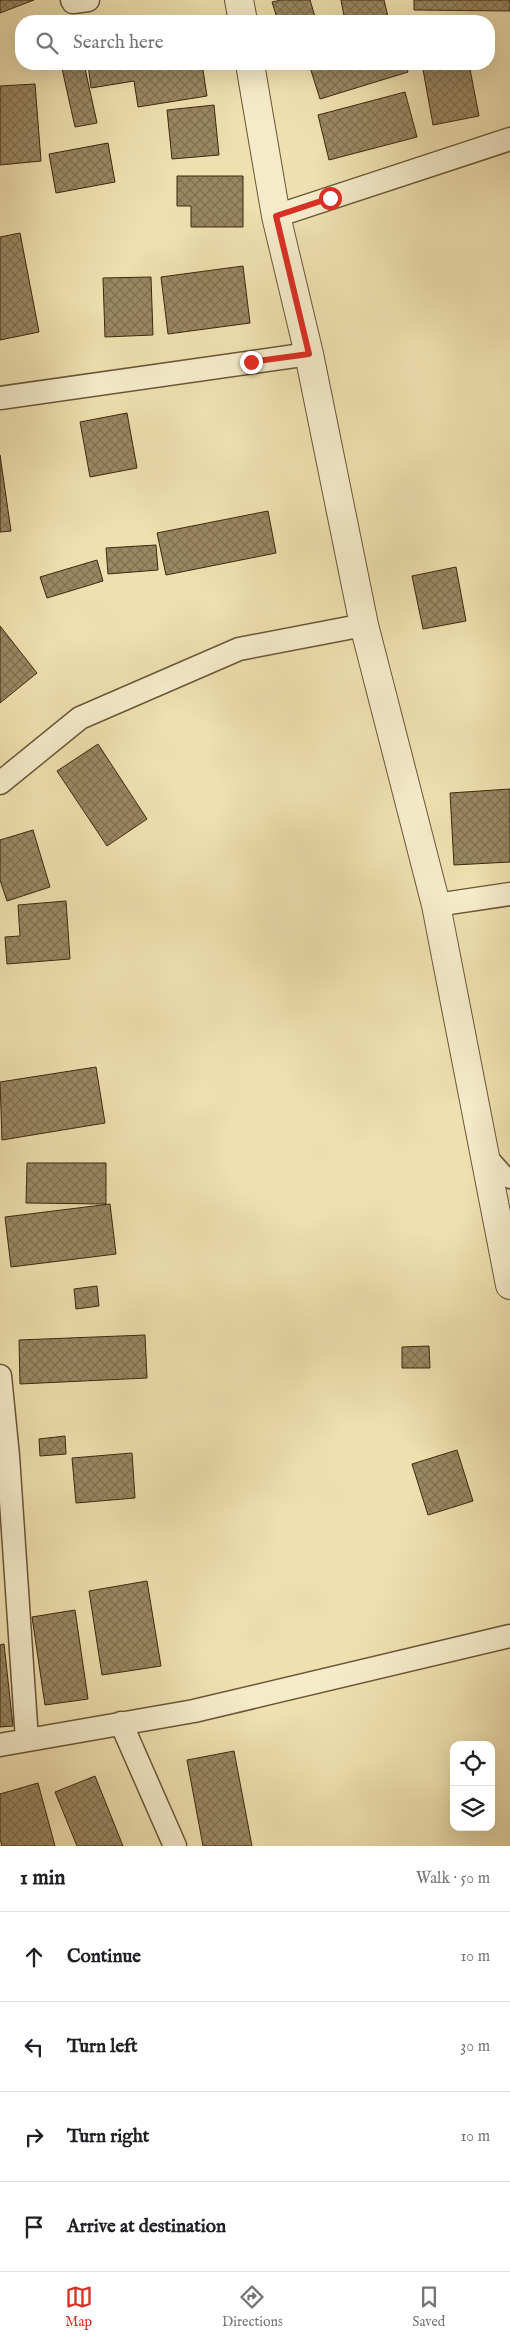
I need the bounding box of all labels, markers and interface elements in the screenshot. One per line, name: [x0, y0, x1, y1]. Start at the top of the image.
search box: [15, 15, 495, 70]
icon: search: [33, 29, 61, 57]
text: Search here: [73, 31, 164, 55]
route start: [319, 187, 342, 210]
route end: [240, 351, 263, 374]
map controls: [450, 1741, 495, 1831]
button: locate: [450, 1741, 495, 1786]
button: layers: [450, 1786, 495, 1831]
text: 1 min: [20, 1865, 65, 1892]
text: Walk · 50 m: [416, 1869, 490, 1889]
icon: ahead: [20, 1943, 48, 1971]
text: Continue: [67, 1945, 141, 1969]
text: 10 m: [460, 1947, 490, 1967]
icon: left: [20, 2033, 48, 2061]
text: Turn left: [67, 2035, 138, 2059]
text: 30 m: [460, 2037, 490, 2057]
icon: right: [20, 2123, 48, 2151]
text: Turn right: [67, 2125, 149, 2149]
text: 10 m: [460, 2127, 490, 2147]
icon: arrive: [20, 2213, 48, 2241]
text: Arrive at destination: [67, 2215, 226, 2239]
tab: Map: [65, 2283, 93, 2331]
tab: Directions: [222, 2283, 283, 2331]
tab: Saved: [412, 2283, 445, 2331]

